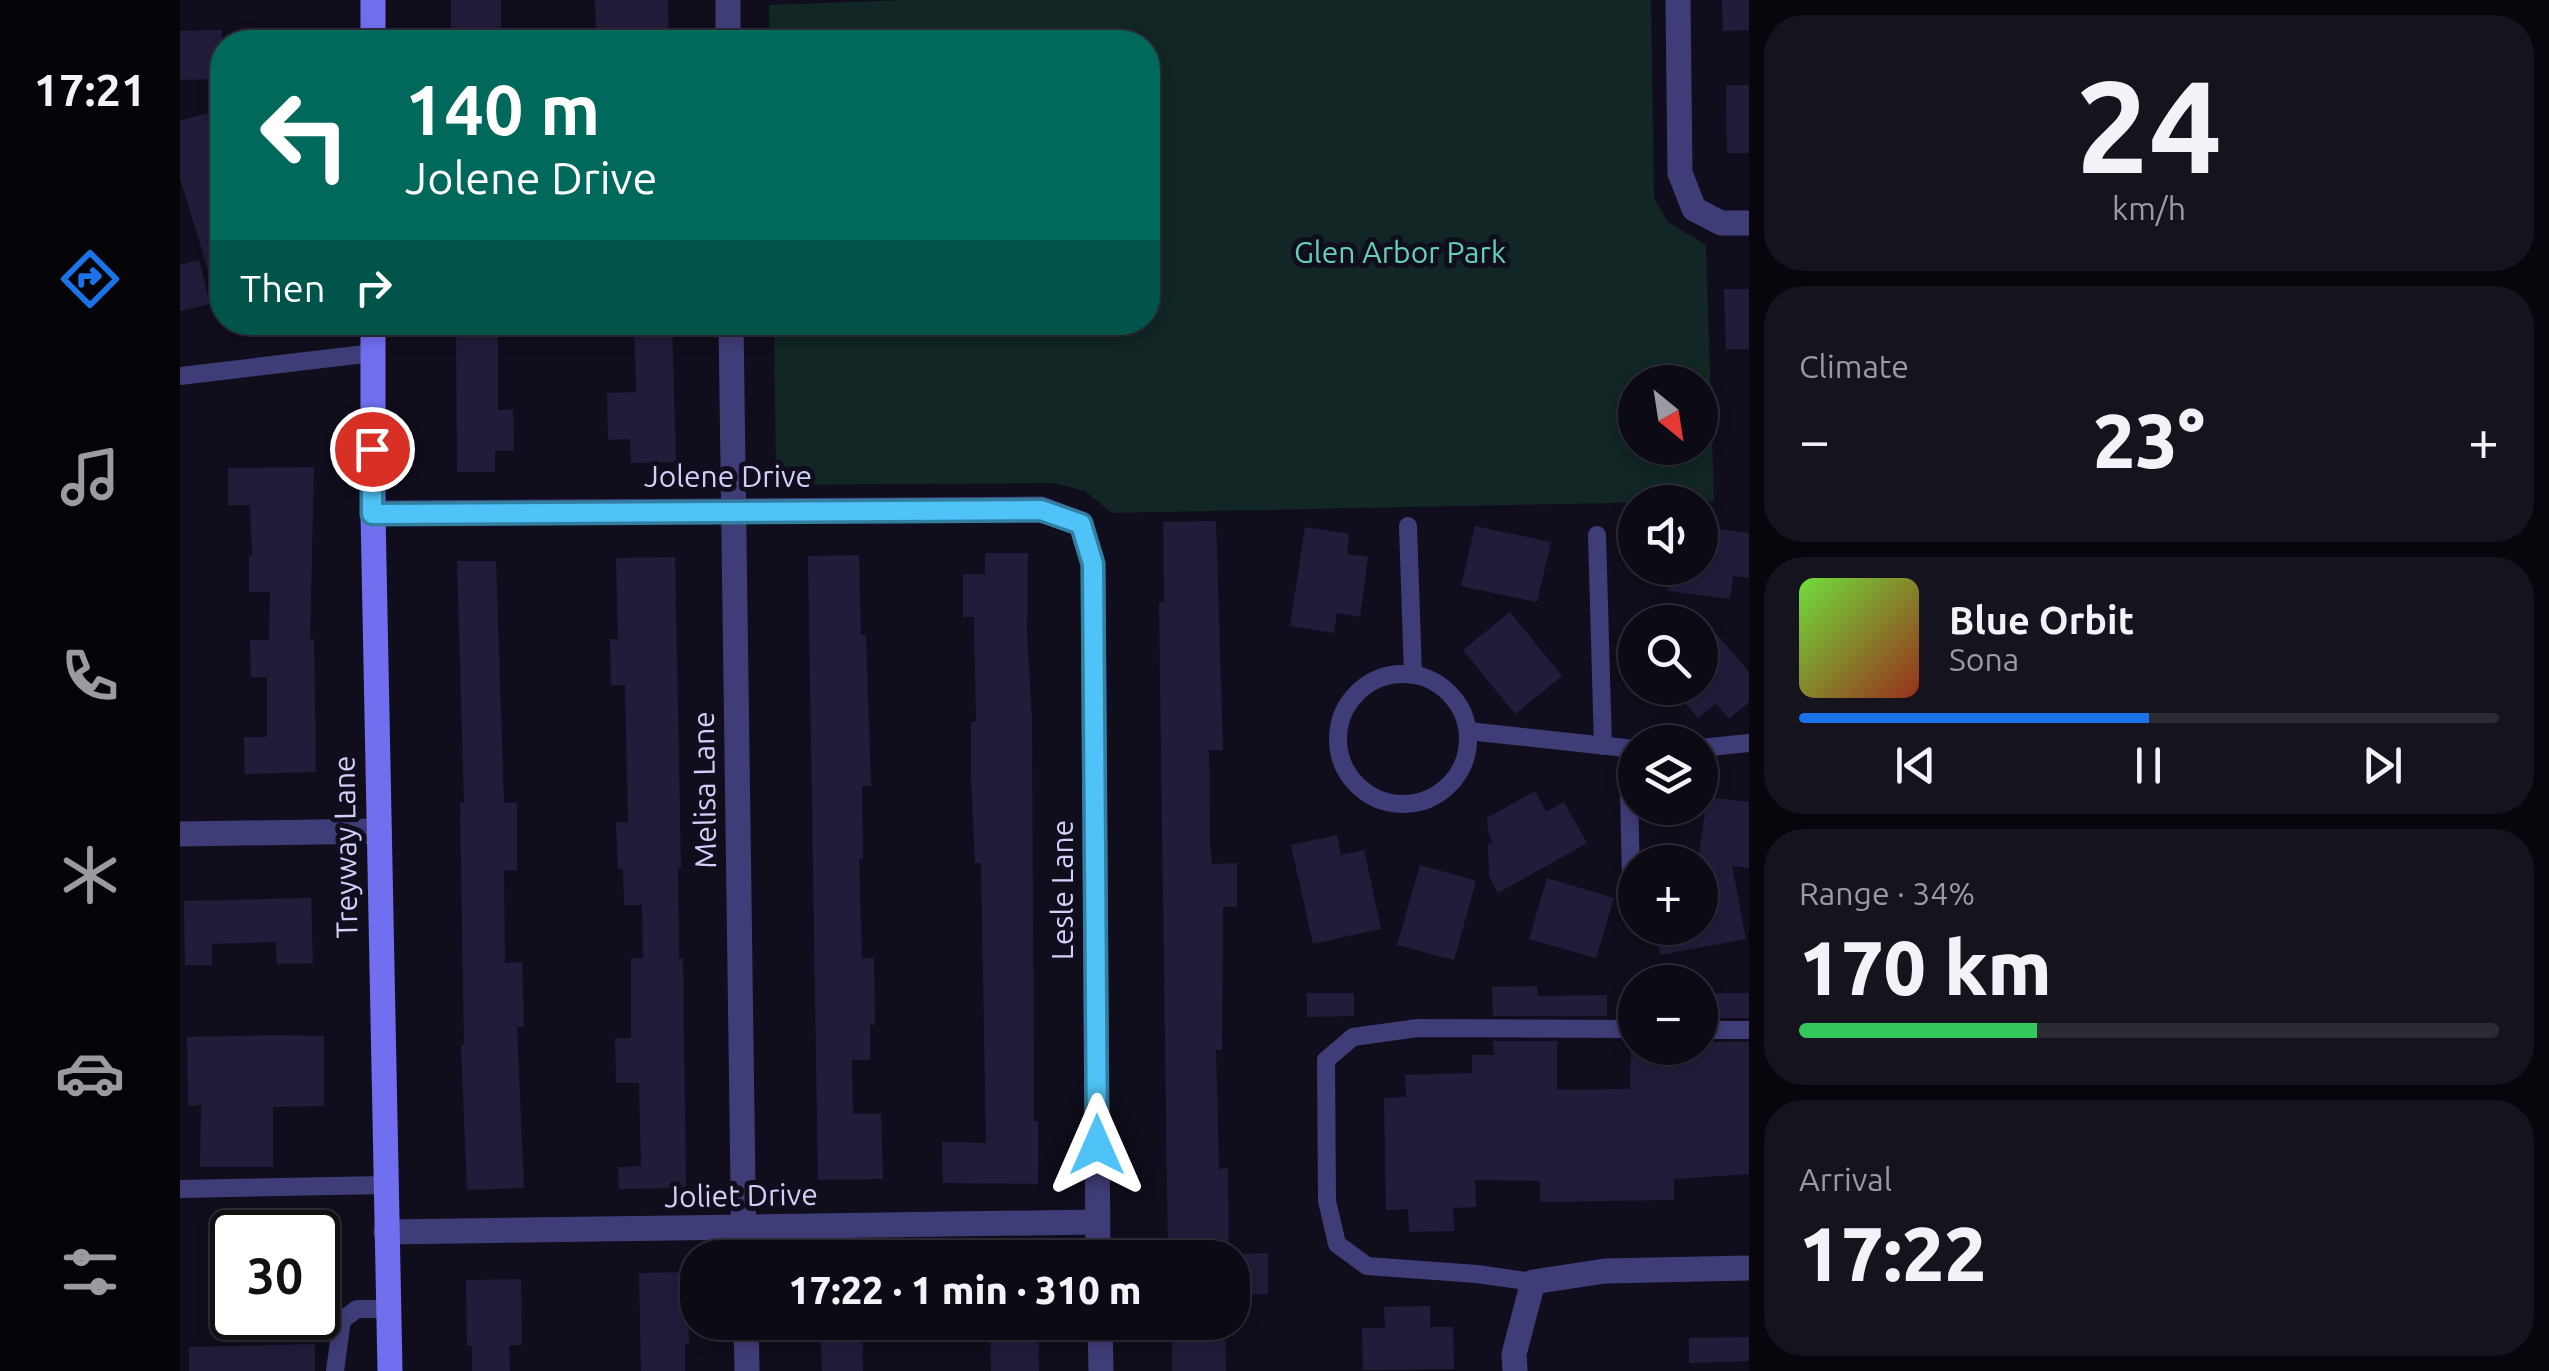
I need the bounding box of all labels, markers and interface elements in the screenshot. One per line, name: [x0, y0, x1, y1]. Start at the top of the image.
text: 24: [2076, 52, 2222, 198]
text: 17:21: [34, 64, 146, 115]
icon: left: [240, 70, 370, 200]
text: 140 m: [405, 70, 600, 148]
text: Jolene Drive: [405, 152, 657, 203]
text: km/h: [2112, 190, 2186, 226]
park label: Glen Arbor Park: [1294, 235, 1506, 269]
icon: directions: [55, 244, 125, 314]
icon: right: [346, 260, 401, 315]
text: Then: [240, 267, 326, 309]
text: Climate: [1799, 348, 1909, 384]
north arrow: [1618, 365, 1718, 465]
map controls: [1618, 365, 1718, 1065]
text: 23°: [2093, 398, 2205, 482]
pin: [330, 407, 415, 492]
text: −: [1799, 409, 1830, 470]
text: +: [2468, 409, 2499, 470]
icon: arrive: [345, 422, 400, 477]
icon: music: [55, 442, 125, 512]
street label: Jolene Drive: [644, 459, 812, 493]
button: sound: [1618, 485, 1718, 585]
text: Blue Orbit: [1949, 599, 2134, 641]
button: search: [1618, 605, 1718, 705]
icon: phone: [55, 641, 125, 711]
text: Sona: [1949, 641, 2019, 677]
street label: Melisa Lane: [686, 711, 722, 869]
button: layers: [1618, 725, 1718, 825]
icon: previous: [1888, 738, 1943, 793]
icon: pause: [2121, 738, 2176, 793]
icon: next: [2355, 738, 2410, 793]
street label: Treyway Lane: [326, 755, 364, 939]
street label: Lesle Lane: [1045, 820, 1079, 960]
icon: climate: [55, 840, 125, 910]
button: +: [1618, 845, 1718, 945]
text: Range · 34%: [1799, 875, 1975, 911]
text: 170 km: [1799, 925, 2052, 1009]
button: −: [1618, 965, 1718, 1065]
icon: car: [55, 1038, 125, 1108]
position arrow: [1045, 1093, 1149, 1197]
text: Arrival: [1799, 1161, 1892, 1197]
street label: Joliet Drive: [664, 1177, 818, 1213]
speed limit sign: 30: [210, 1210, 340, 1340]
text: 17:22: [1799, 1211, 1987, 1295]
icon: filters: [55, 1237, 125, 1307]
text: 17:22 · 1 min · 310 m: [788, 1269, 1142, 1311]

